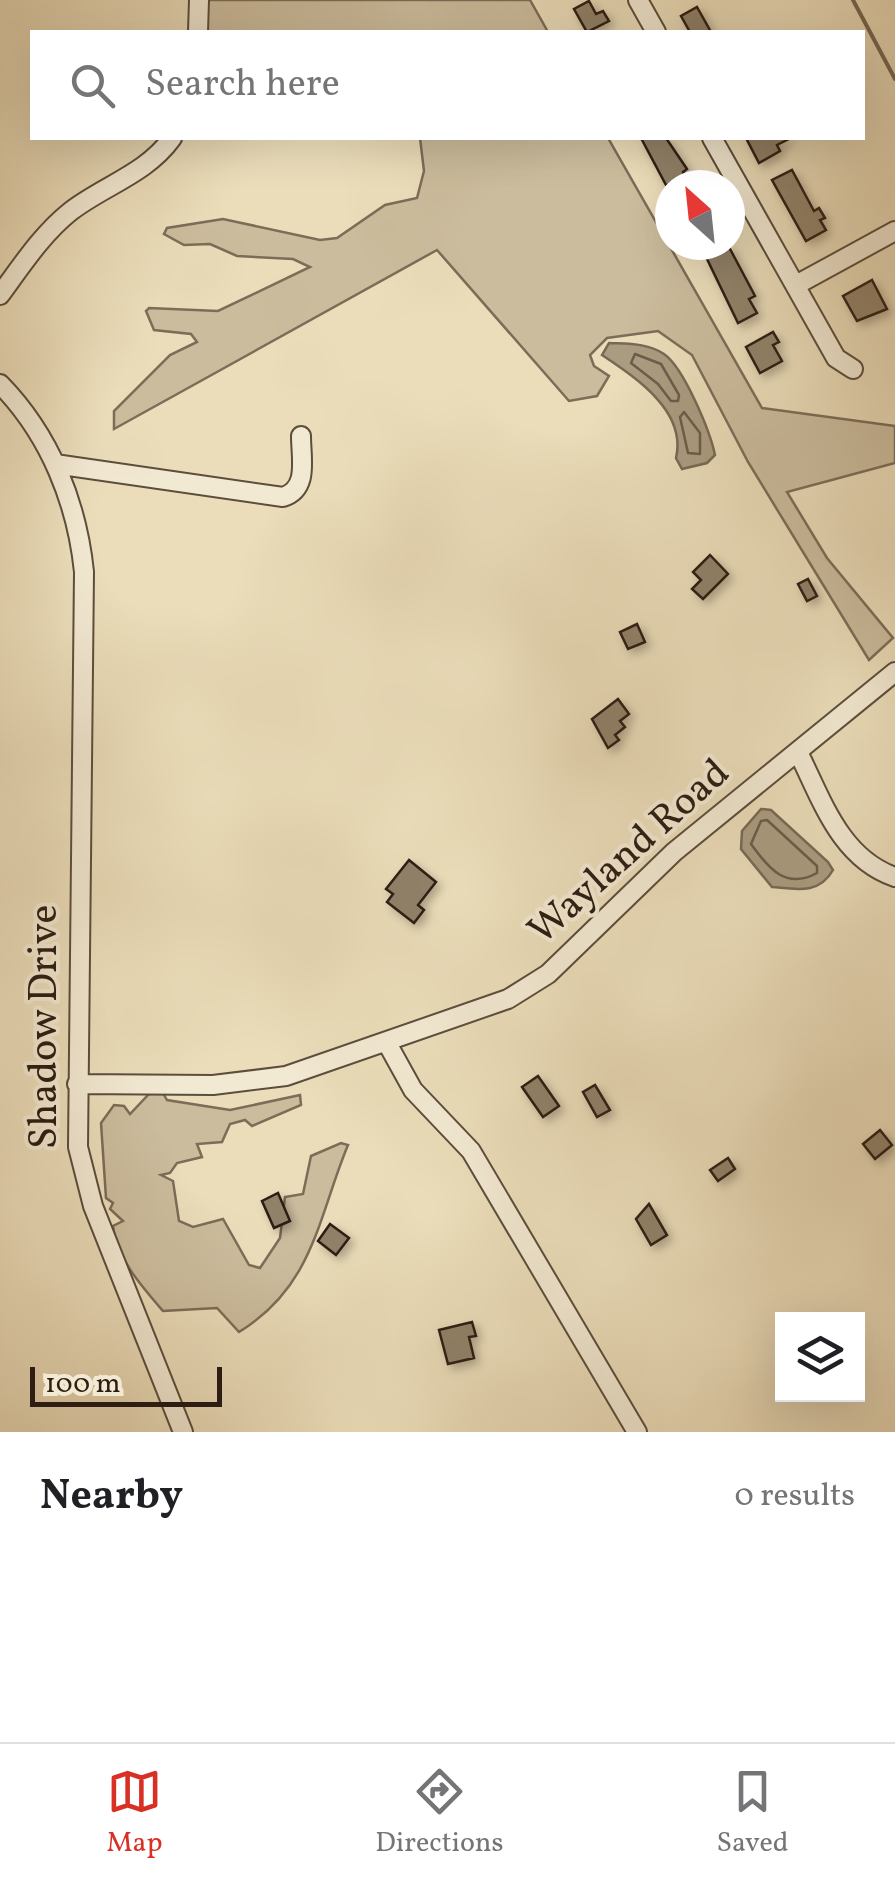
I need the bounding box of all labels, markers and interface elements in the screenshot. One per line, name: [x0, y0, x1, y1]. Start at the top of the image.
search box: [30, 30, 865, 140]
icon: search: [65, 58, 120, 113]
text: Search here: [145, 59, 340, 112]
north arrow: [655, 170, 745, 260]
street label: Wayland Road: [517, 747, 743, 959]
street label: Shadow Drive: [18, 905, 74, 1149]
map controls: [775, 1312, 865, 1402]
button: layers: [775, 1312, 865, 1402]
scale bar: [30, 1362, 222, 1406]
text: 100 m: [45, 1365, 120, 1404]
text: Nearby: [40, 1468, 183, 1527]
text: 0 results: [735, 1475, 855, 1519]
tab: Map: [106, 1764, 162, 1863]
tab: Directions: [375, 1764, 504, 1863]
tab: Saved: [716, 1764, 789, 1863]

